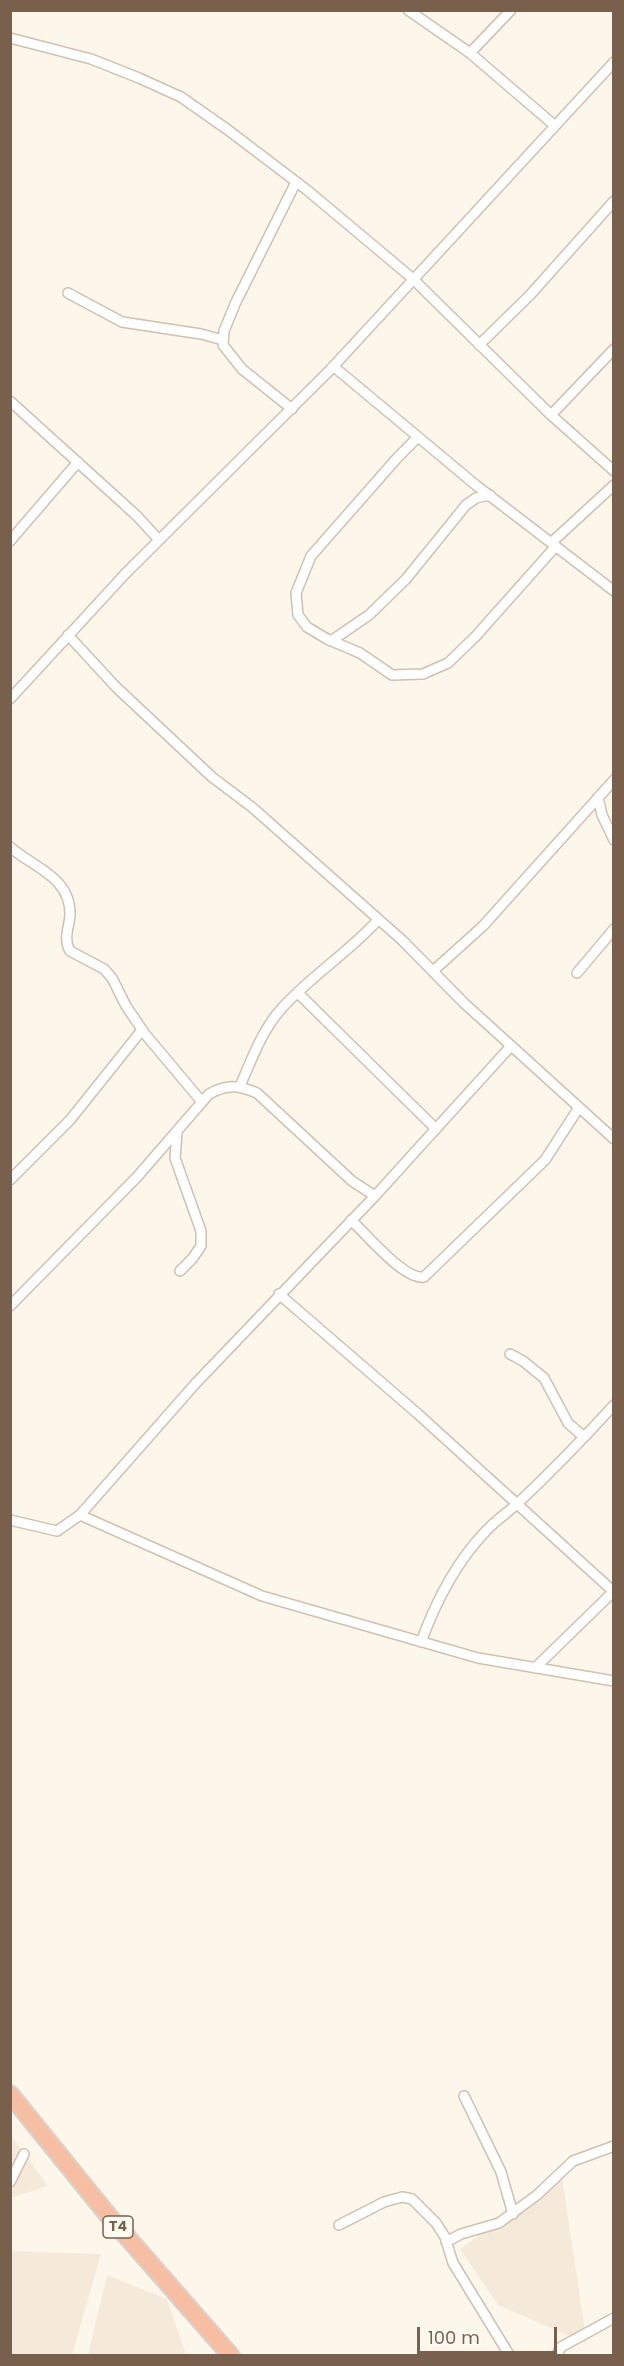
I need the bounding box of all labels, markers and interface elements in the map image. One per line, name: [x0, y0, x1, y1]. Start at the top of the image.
road number: T4: [103, 2216, 133, 2238]
scale bar: [420, 2315, 560, 2353]
text: 100 m: [428, 2325, 480, 2350]

